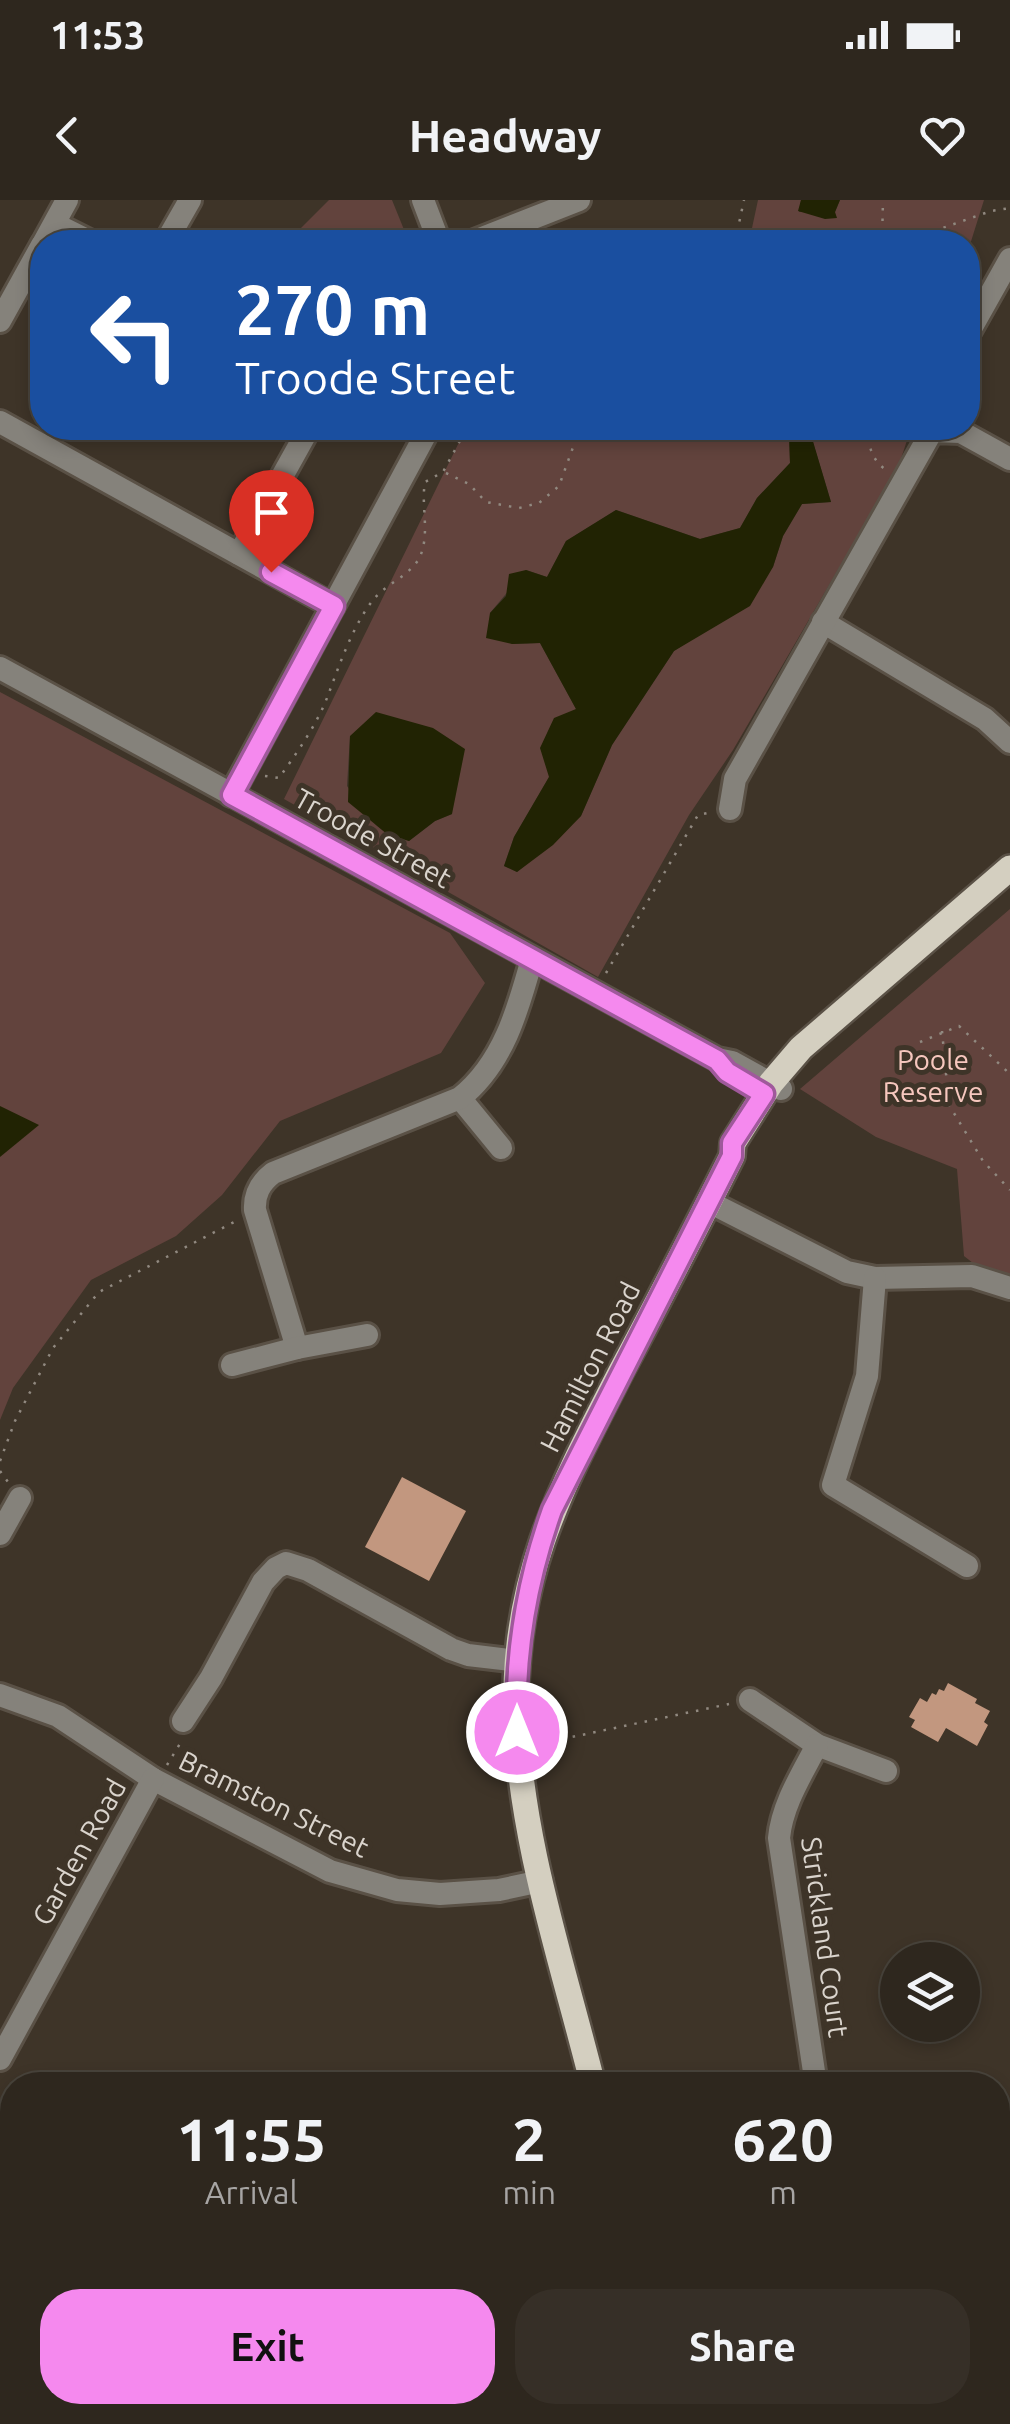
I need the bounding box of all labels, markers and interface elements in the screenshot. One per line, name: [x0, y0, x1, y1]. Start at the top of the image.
text: 11:53: [50, 14, 145, 56]
icon: back: [40, 108, 95, 163]
icon: heart: [915, 108, 970, 163]
text: Headway: [409, 110, 601, 161]
icon: left: [70, 270, 200, 400]
text: 270 m: [235, 270, 430, 348]
text: Troode Street: [235, 352, 515, 403]
pin: [229, 470, 314, 573]
icon: arrive: [244, 485, 299, 540]
street label: Troode Street: [289, 782, 457, 893]
park label: Poole Reserve: [883, 1044, 983, 1107]
street label: Hamilton Road: [533, 1277, 646, 1457]
position arrow: [465, 1680, 569, 1784]
street label: Bramston Street: [174, 1744, 374, 1863]
street label: Garden Road: [26, 1773, 131, 1930]
street label: Strickland Court: [796, 1835, 855, 2039]
map controls: [880, 1942, 980, 2042]
button: layers: [880, 1942, 980, 2042]
text: 11:55: [176, 2105, 326, 2172]
text: 2: [512, 2105, 546, 2172]
text: 620: [732, 2105, 834, 2172]
text: Arrival: [205, 2174, 298, 2210]
text: min: [502, 2174, 556, 2210]
text: m: [769, 2174, 797, 2210]
button: Exit: [40, 2289, 495, 2404]
button: Share: [515, 2289, 970, 2404]

